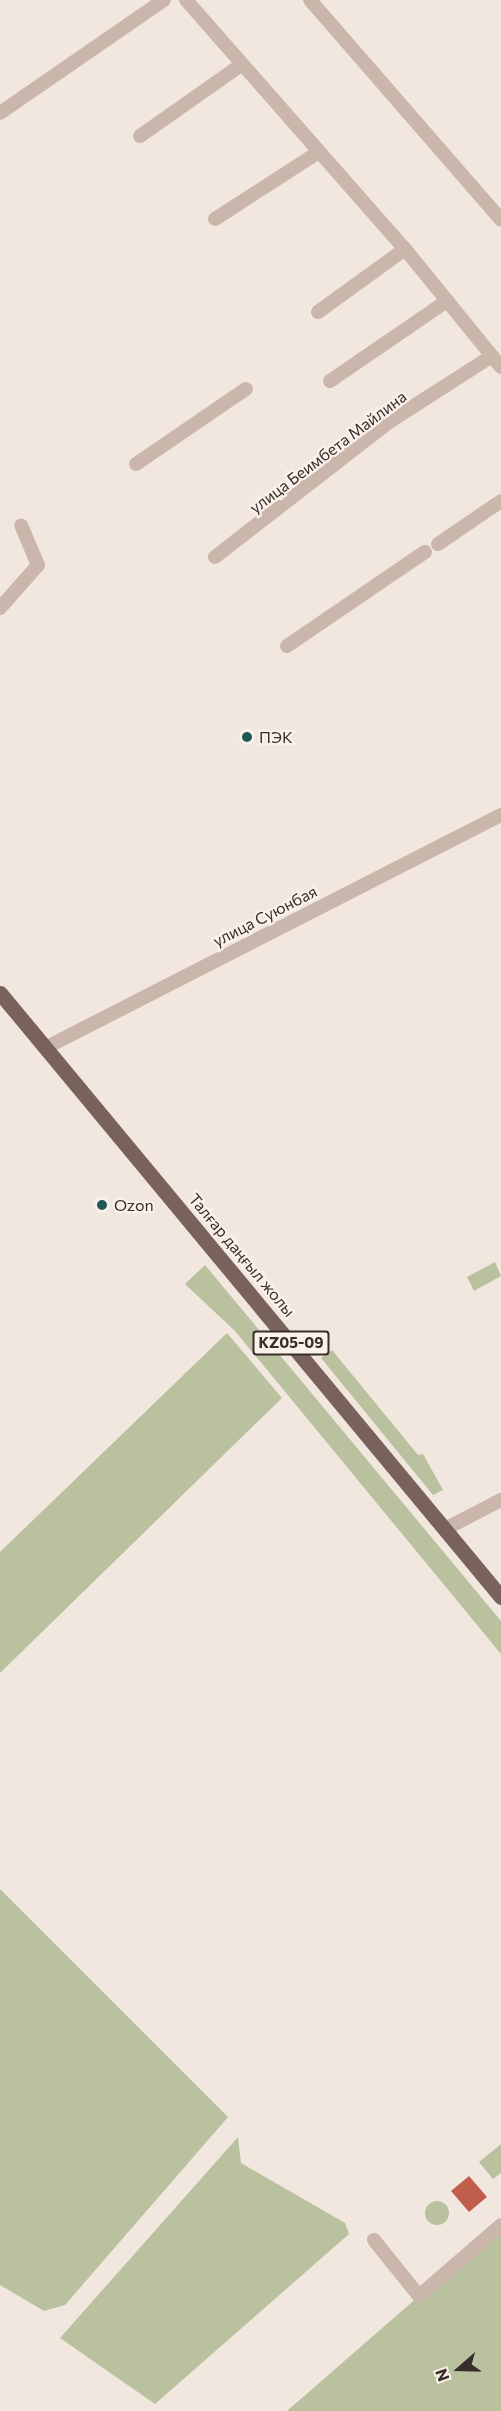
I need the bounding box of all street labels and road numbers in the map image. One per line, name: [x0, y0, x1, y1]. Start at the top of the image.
street label: улица Беимбета Майлина: [246, 387, 410, 517]
street label: улица Суюнбая: [210, 881, 320, 951]
street label: Талғар даңғыл жолы: [185, 1190, 299, 1320]
road number: KZ05-09: [252, 1331, 330, 1355]

